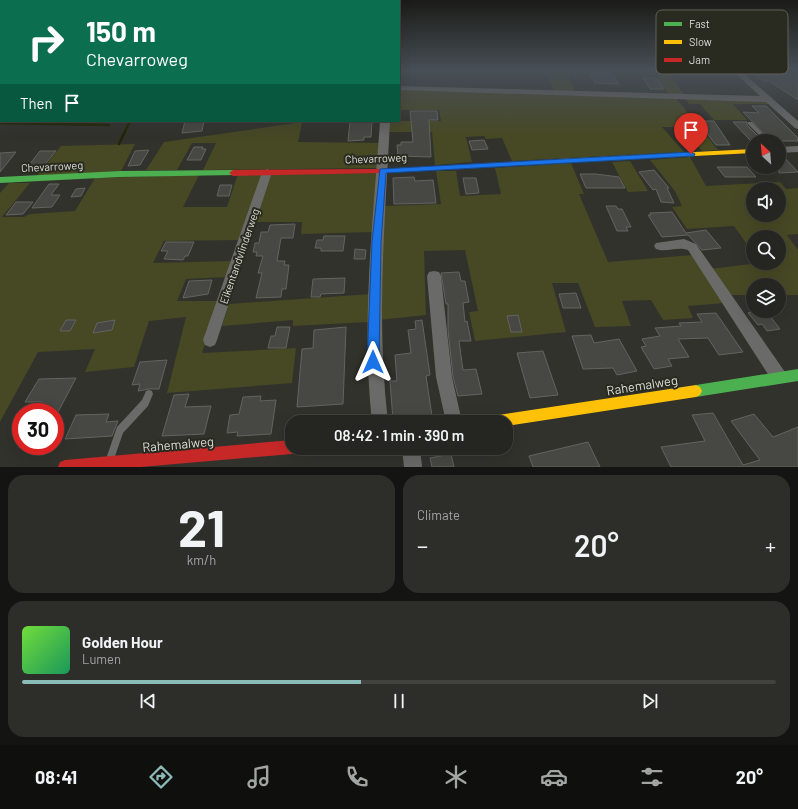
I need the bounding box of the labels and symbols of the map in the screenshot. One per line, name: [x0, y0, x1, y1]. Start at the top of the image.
legend: [656, 10, 788, 74]
text: Fast: [689, 17, 710, 30]
text: Slow: [689, 35, 712, 48]
text: Jam: [689, 53, 710, 66]
pin: [674, 113, 708, 154]
north arrow: [746, 134, 786, 174]
street label: Chevarroweg: [345, 150, 407, 166]
street label: Chevarroweg: [21, 158, 84, 174]
street label: Eikentandvlinderweg: [217, 206, 261, 305]
position arrow: [352, 341, 394, 383]
street label: Rahemalweg: [605, 371, 679, 399]
speed limit sign: 30: [12, 403, 64, 455]
street label: Rahemalweg: [142, 433, 215, 455]

